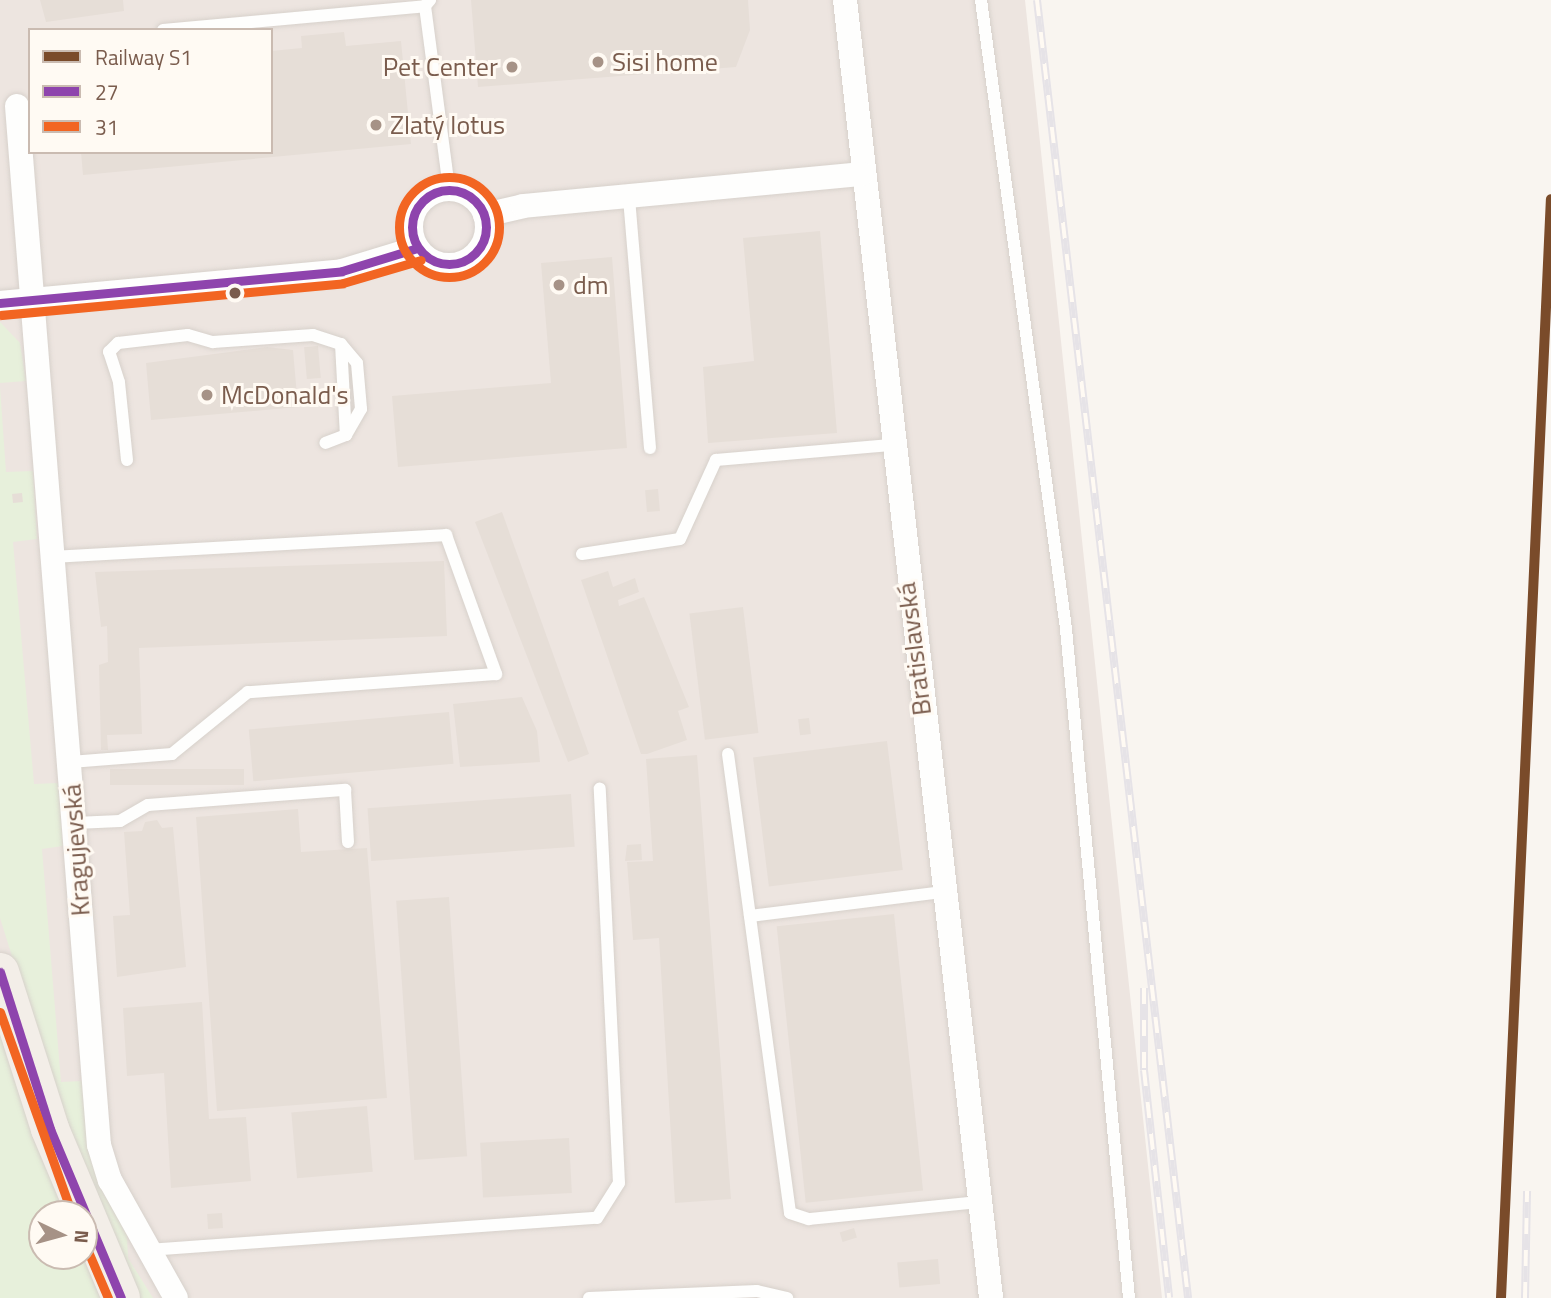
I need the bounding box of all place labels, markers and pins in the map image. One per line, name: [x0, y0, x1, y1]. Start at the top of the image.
place label: Sisi home: [612, 46, 718, 78]
place label: Pet Center: [383, 51, 498, 83]
marker: Sisi home: [590, 54, 606, 70]
marker: Pet Center: [504, 59, 520, 75]
place label: Zlatý lotus: [390, 109, 505, 141]
marker: Zlatý lotus: [368, 117, 384, 133]
place label: dm: [573, 269, 608, 301]
marker: dm: [551, 277, 567, 293]
unlabelled marker: [228, 286, 242, 300]
place label: McDonald's: [221, 379, 349, 411]
marker: McDonald's: [199, 387, 215, 403]

